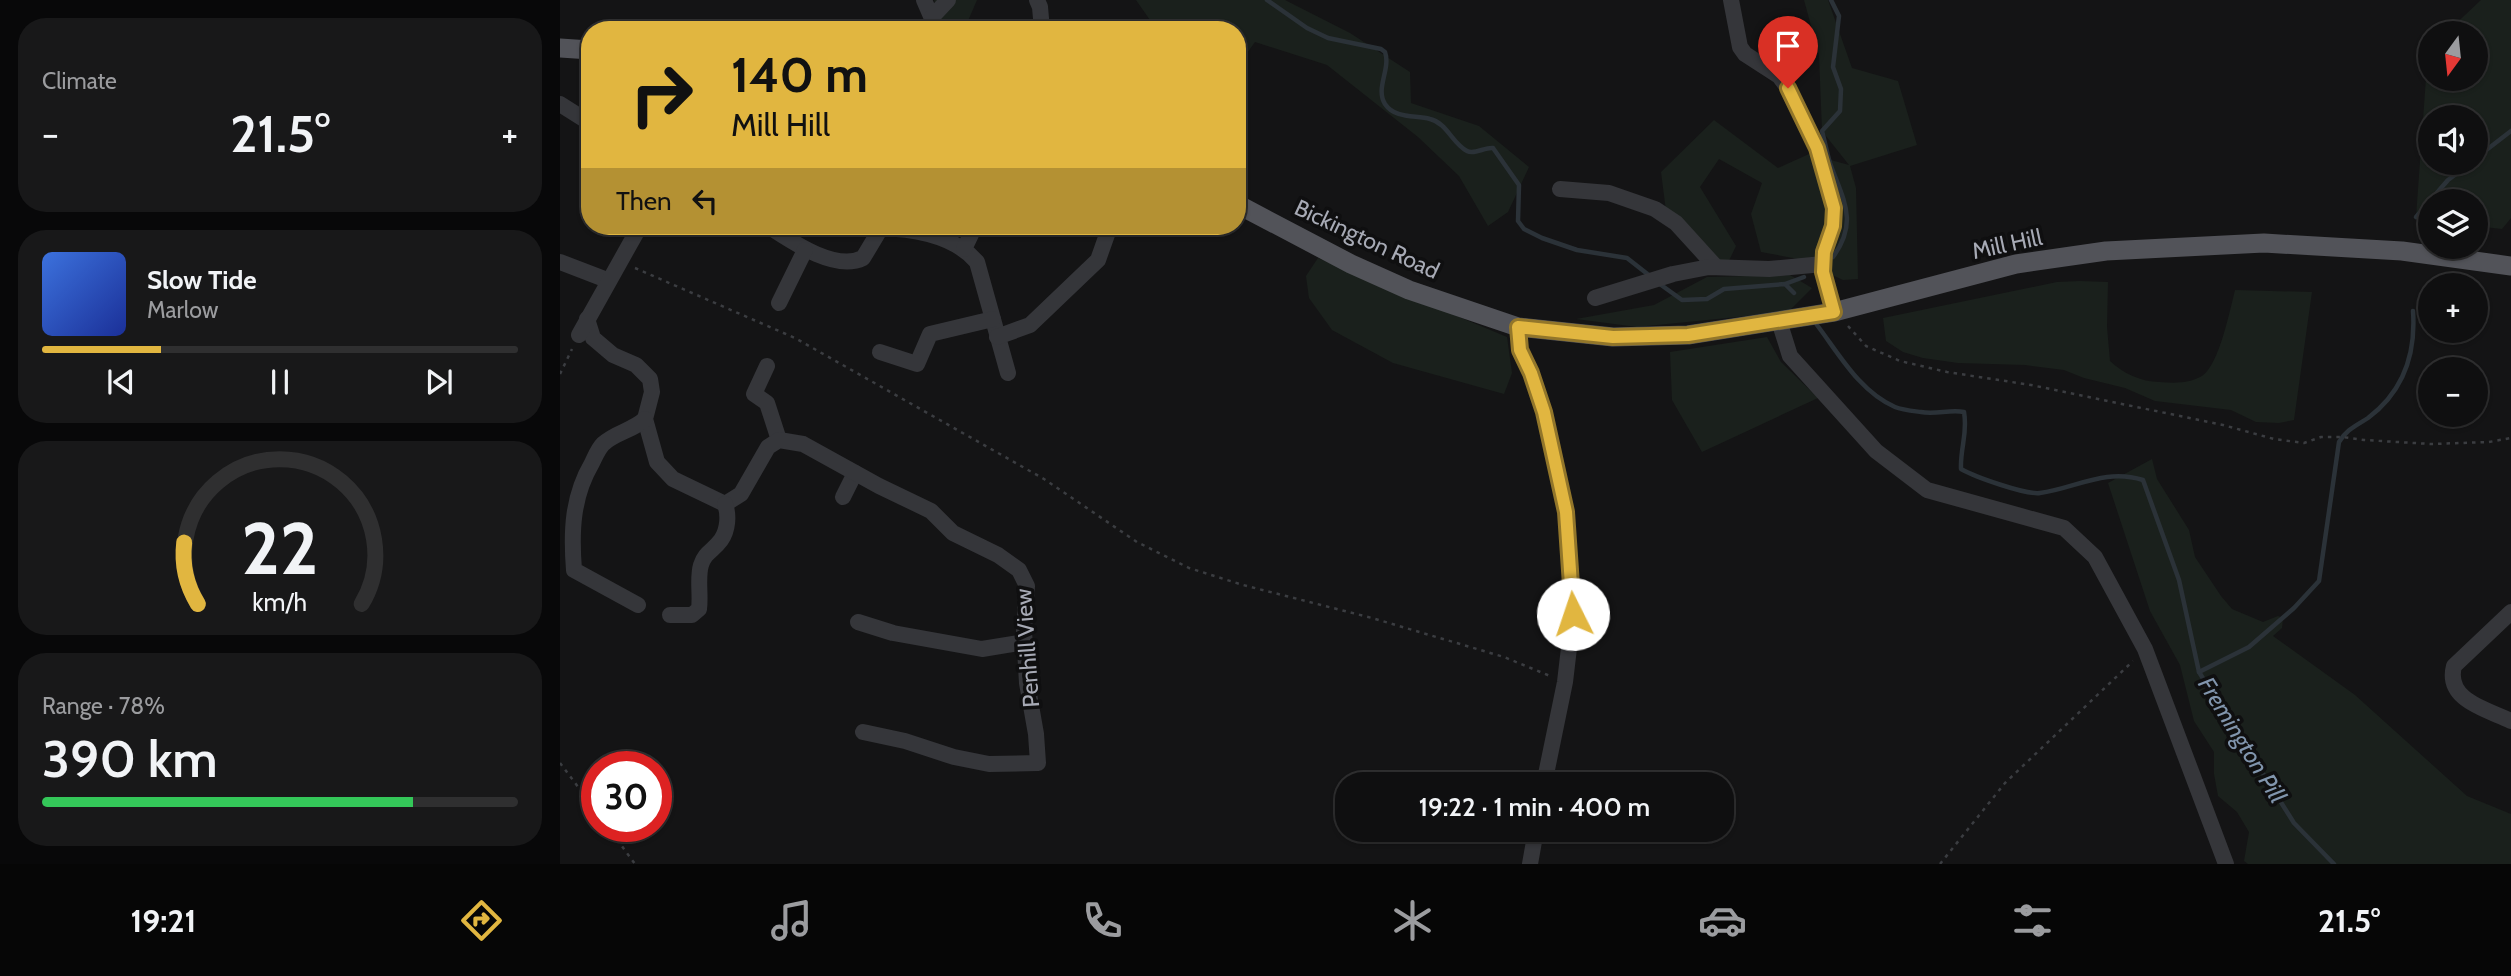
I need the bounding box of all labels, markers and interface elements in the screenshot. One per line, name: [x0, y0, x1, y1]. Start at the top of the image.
pin: [1758, 16, 1818, 88]
north arrow: [2418, 21, 2488, 91]
map controls: [2418, 21, 2488, 427]
icon: arrive: [1769, 27, 1807, 65]
text: 140 m: [731, 45, 868, 104]
icon: right: [616, 49, 707, 140]
text: Climate: [42, 67, 117, 95]
text: 21.5°: [230, 102, 330, 165]
text: Mill Hill: [731, 105, 830, 144]
button: sound: [2418, 105, 2488, 175]
text: −: [42, 110, 59, 157]
text: +: [501, 110, 518, 157]
icon: left: [686, 182, 724, 220]
text: Then: [616, 185, 672, 217]
button: layers: [2418, 189, 2488, 259]
street label: Bickington Road: [1290, 193, 1444, 285]
street label: Mill Hill: [1969, 223, 2045, 265]
text: Slow Tide: [147, 264, 257, 296]
button: +: [2418, 273, 2488, 343]
text: Marlow: [147, 296, 218, 324]
button: −: [2418, 357, 2488, 427]
icon: previous: [102, 363, 140, 401]
icon: pause: [261, 363, 299, 401]
icon: next: [420, 363, 458, 401]
text: 22: [241, 504, 319, 592]
position arrow: [1536, 577, 1610, 651]
text: km/h: [253, 587, 307, 617]
street label: Penhill View: [1009, 587, 1045, 708]
water label: Fremington Pill: [2192, 671, 2293, 808]
text: Range · 78%: [42, 692, 165, 720]
text: 390 km: [42, 727, 218, 790]
speed limit sign: 30: [581, 751, 672, 842]
text: 19:22 · 1 min · 400 m: [1419, 791, 1650, 823]
icon: directions: [457, 896, 506, 945]
icon: music: [767, 896, 816, 945]
icon: phone: [1078, 896, 1127, 945]
icon: climate: [1388, 896, 1437, 945]
icon: car: [1698, 896, 1747, 945]
icon: filters: [2008, 896, 2057, 945]
text: 19:21: [131, 901, 196, 940]
text: 21.5°: [2318, 901, 2380, 940]

